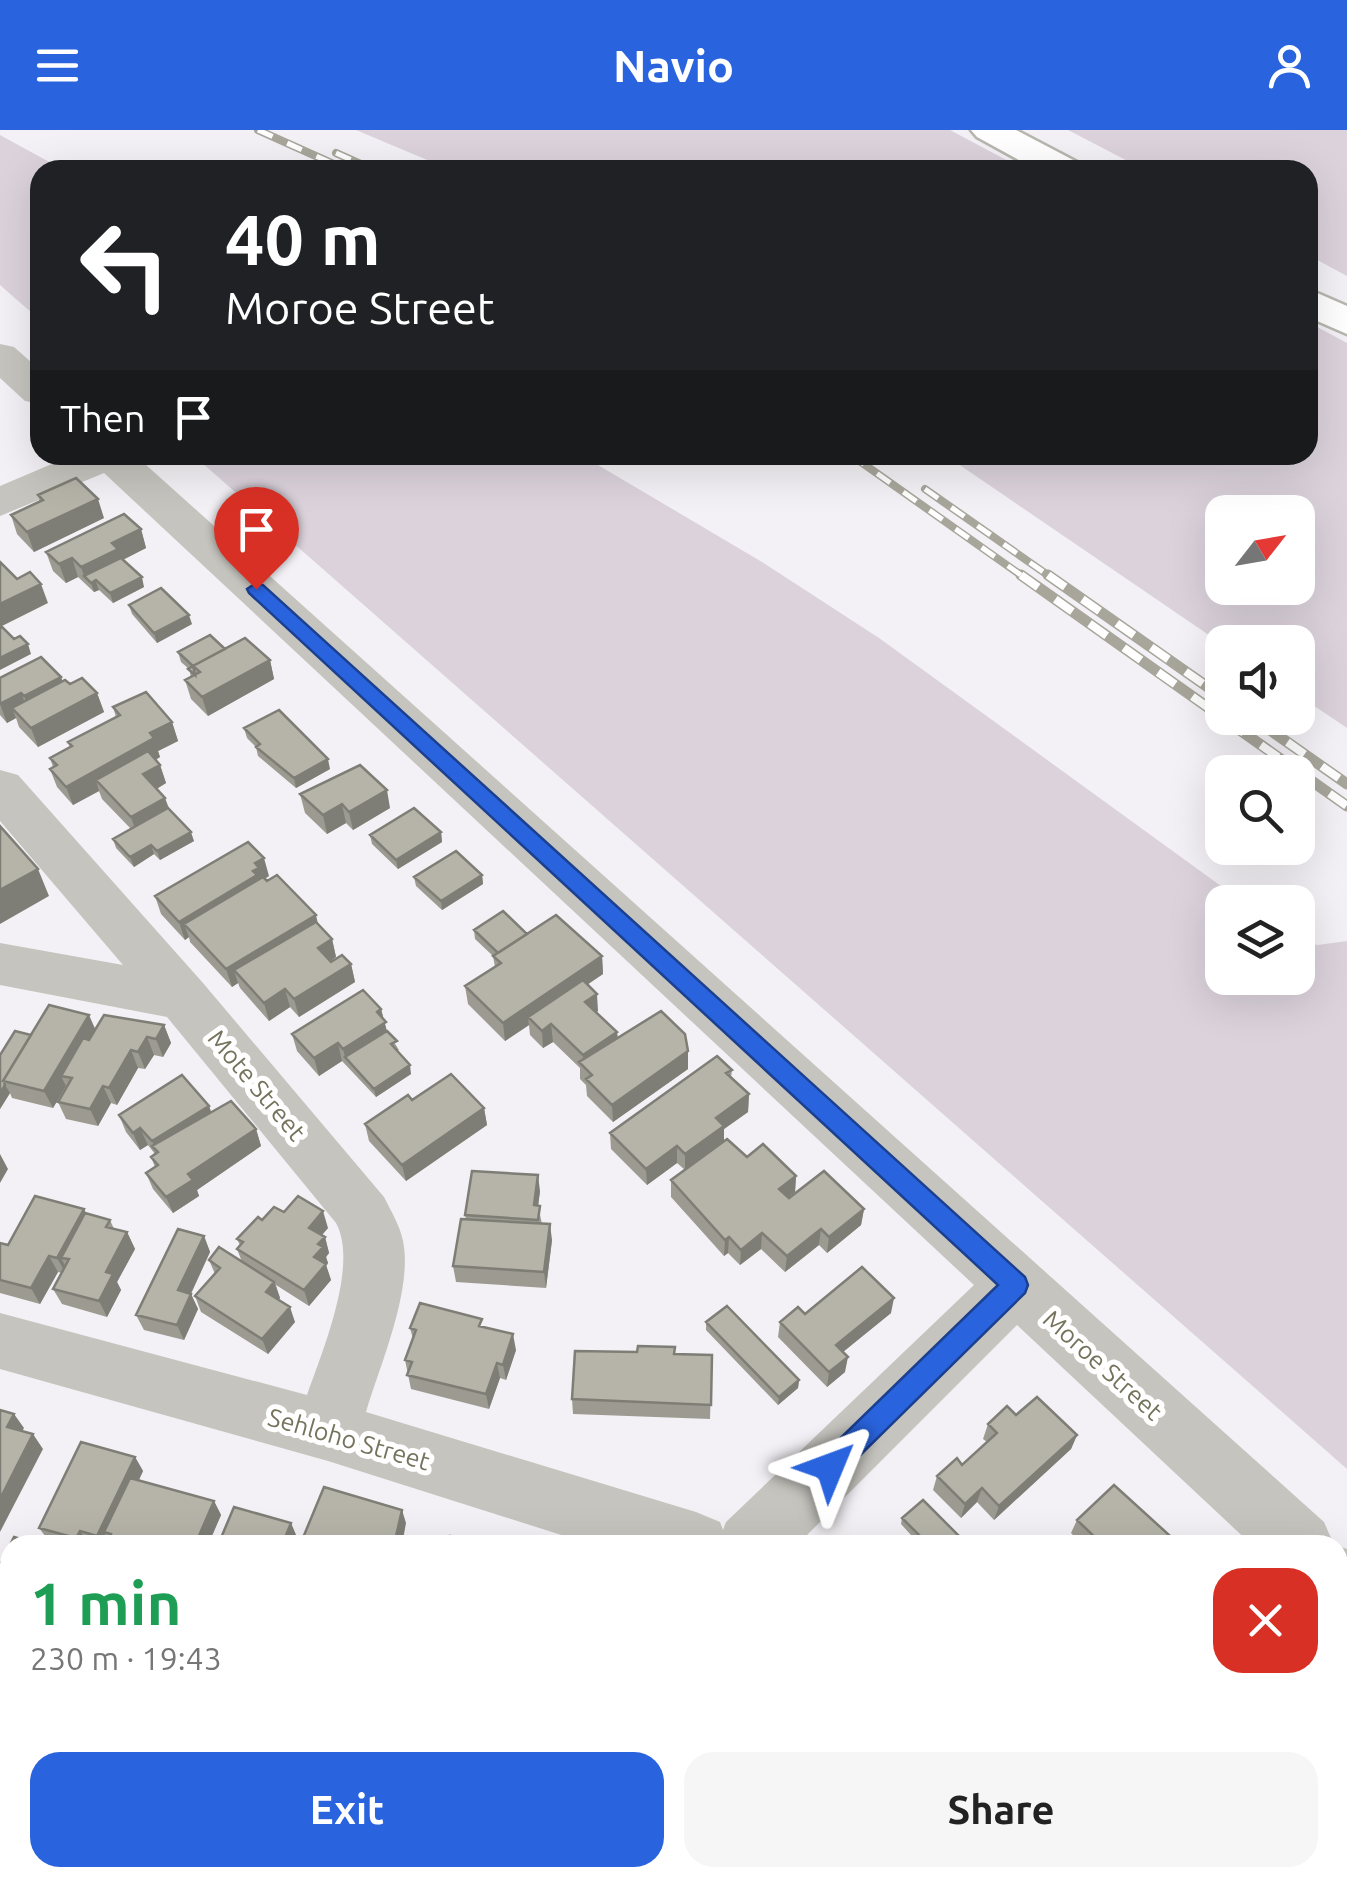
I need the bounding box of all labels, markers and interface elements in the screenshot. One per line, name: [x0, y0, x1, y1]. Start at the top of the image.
icon: menu: [30, 38, 85, 93]
icon: person: [1262, 38, 1317, 93]
text: Navio: [613, 40, 734, 91]
icon: left: [60, 200, 190, 330]
text: 40 m: [225, 200, 381, 278]
text: Moroe Street: [225, 282, 495, 333]
icon: arrive: [166, 390, 221, 445]
text: Then: [60, 397, 146, 439]
pin: [214, 487, 299, 590]
north arrow: [1205, 495, 1315, 605]
map controls: [1205, 495, 1315, 995]
icon: arrive: [229, 502, 284, 557]
button: sound: [1205, 625, 1315, 735]
button: search: [1205, 755, 1315, 865]
button: layers: [1205, 885, 1315, 995]
street label: Mote Street: [203, 1024, 311, 1146]
street label: Moroe Street: [1038, 1304, 1168, 1426]
street label: Sehloho Street: [265, 1403, 433, 1475]
position arrow: [778, 1415, 882, 1519]
button: close: [1213, 1568, 1318, 1673]
text: 1 min: [30, 1569, 182, 1636]
text: 230 m · 19:43: [30, 1640, 222, 1676]
button: Exit: [30, 1752, 664, 1867]
button: Share: [684, 1752, 1318, 1867]

